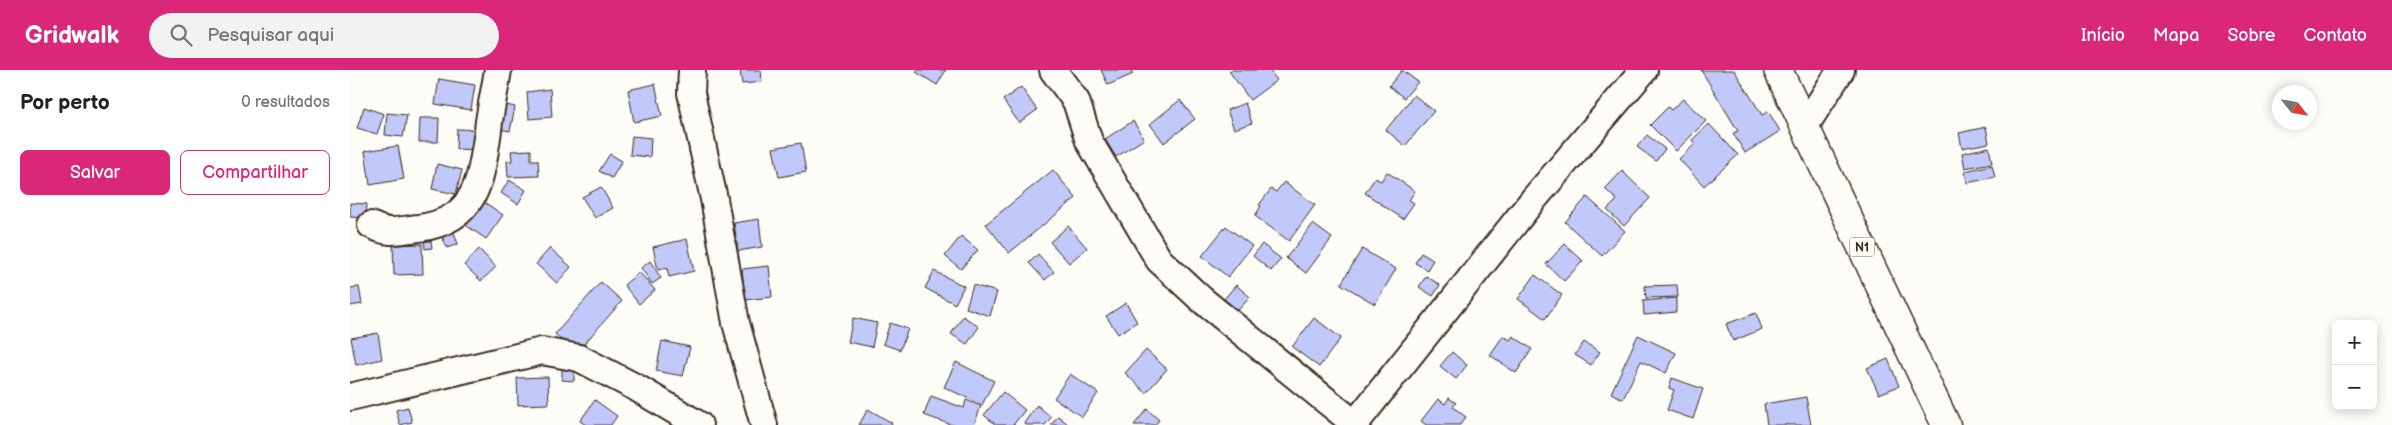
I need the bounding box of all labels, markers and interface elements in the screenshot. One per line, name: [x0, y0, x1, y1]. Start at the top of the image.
search box: [149, 13, 499, 58]
text: Gridwalk: [25, 21, 119, 50]
icon: search: [167, 21, 195, 49]
text: Pesquisar aqui: [207, 24, 334, 47]
text: Início: [2081, 25, 2125, 46]
text: Mapa: [2153, 25, 2199, 46]
text: Sobre: [2227, 25, 2275, 46]
text: Contato: [2303, 25, 2367, 46]
north arrow: [2272, 85, 2317, 130]
text: Por perto: [20, 90, 110, 115]
text: 0 resultados: [241, 93, 330, 112]
button: Salvar: [20, 150, 170, 195]
button: Compartilhar: [180, 150, 330, 195]
road number: N1: [1850, 238, 1874, 256]
map controls: [2332, 320, 2377, 410]
button: +: [2332, 320, 2377, 365]
button: −: [2332, 365, 2377, 410]

